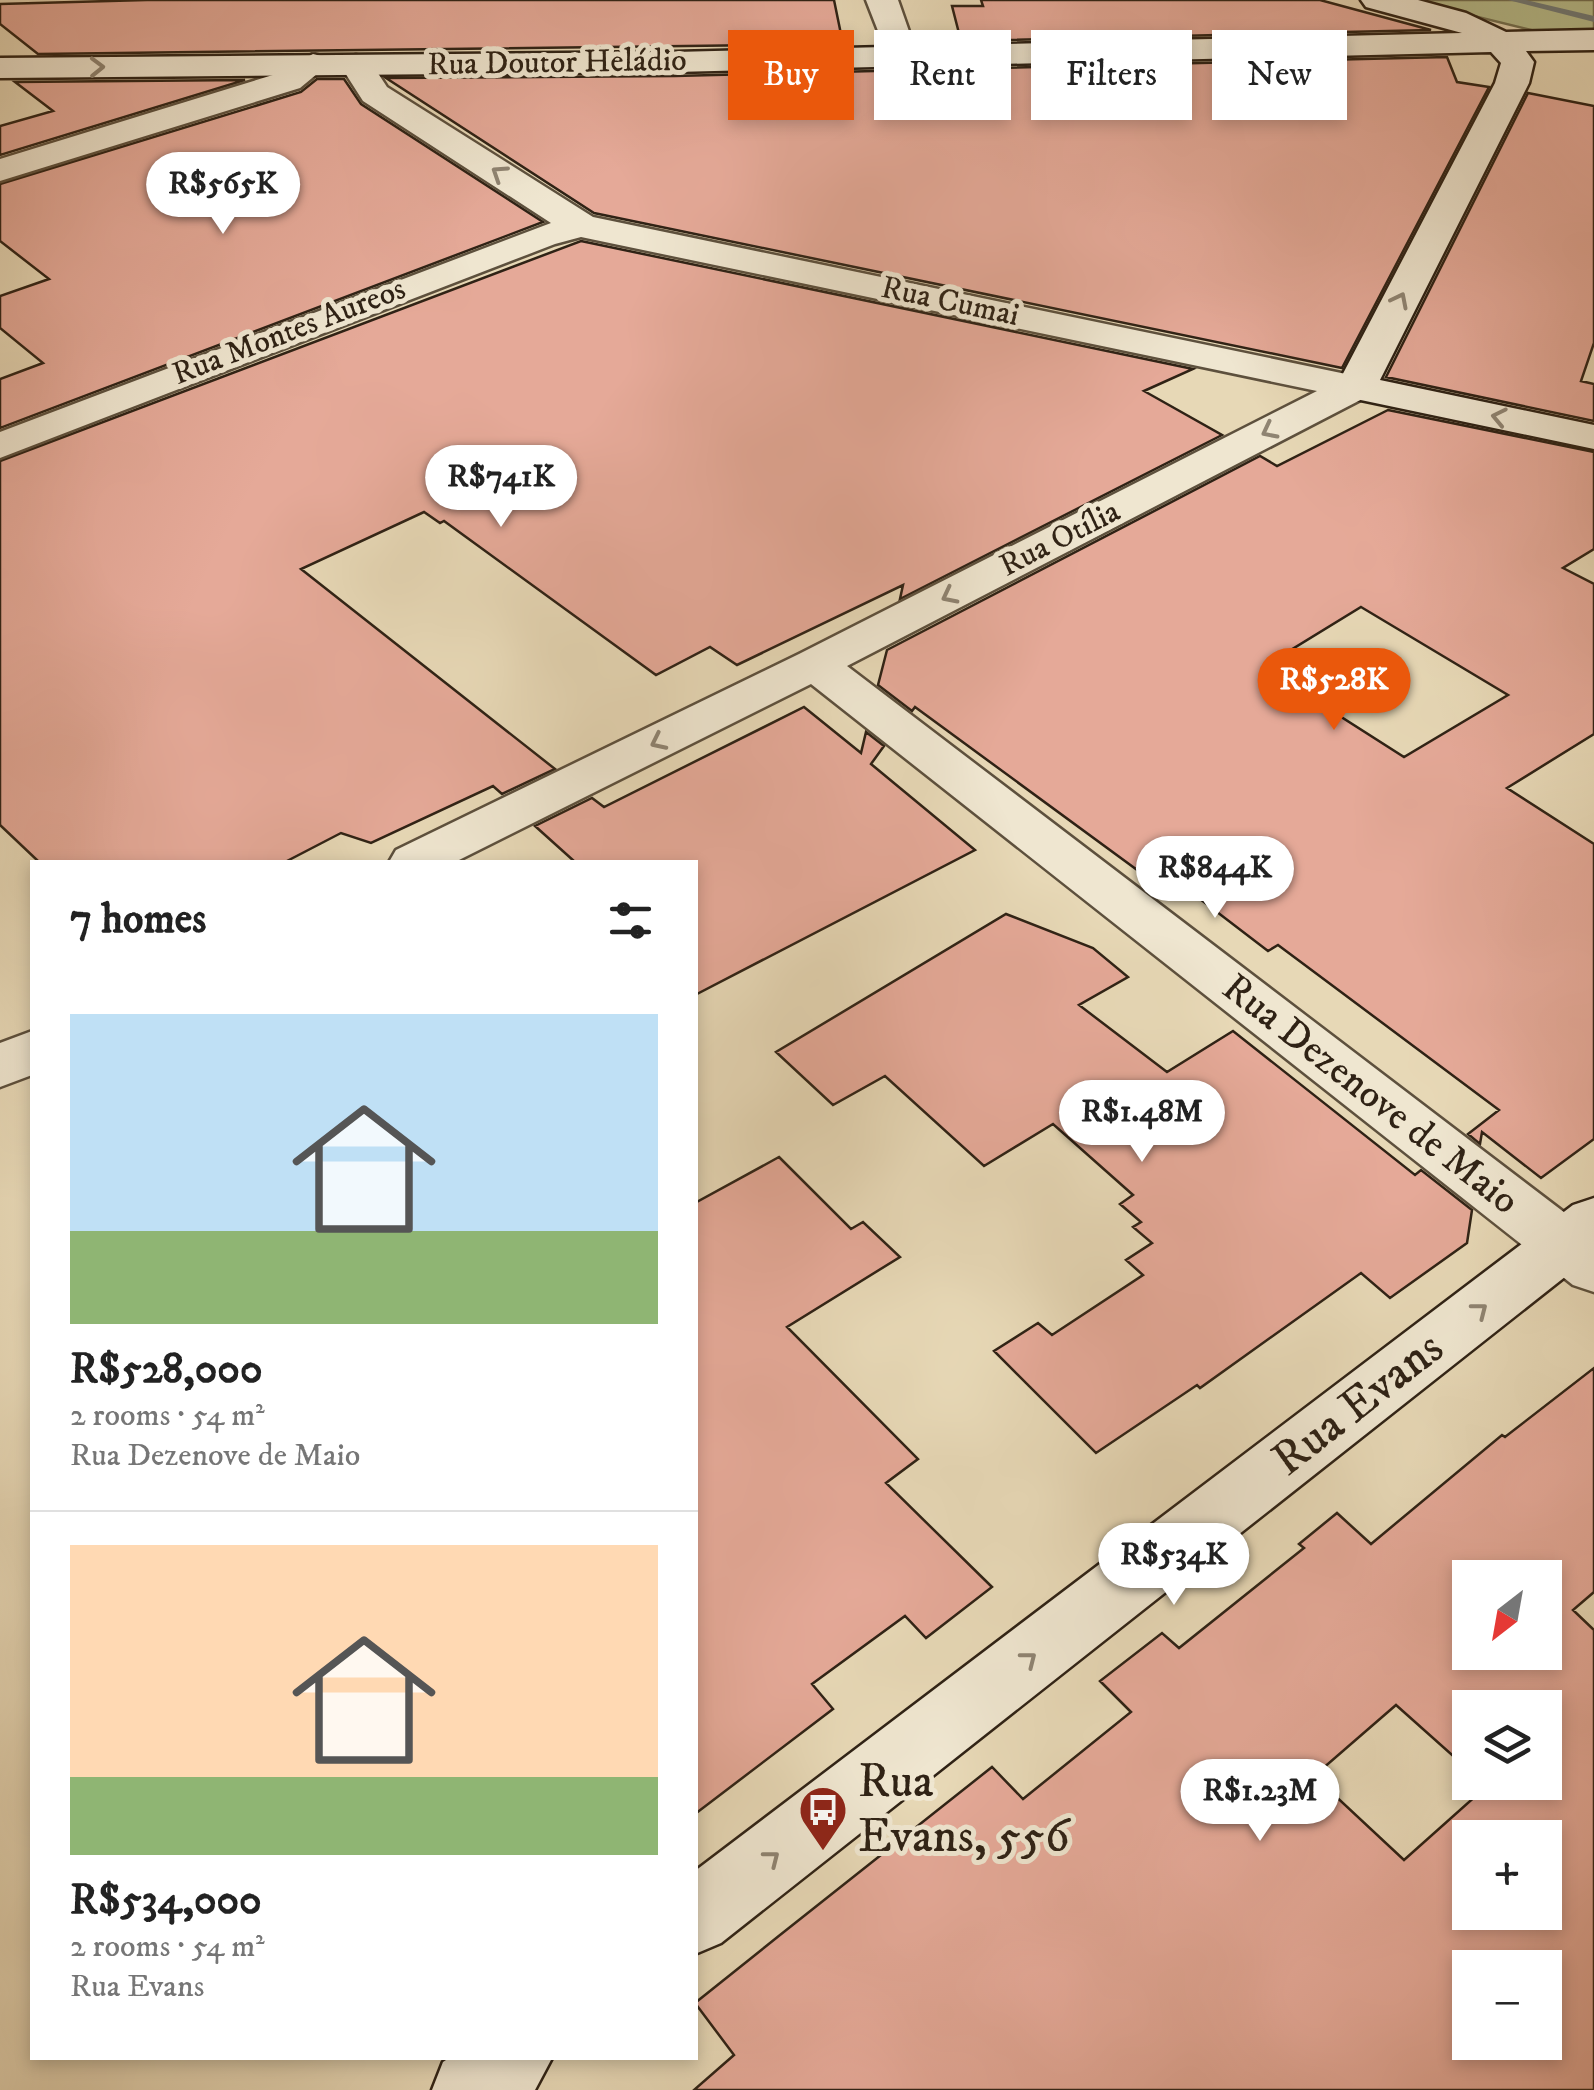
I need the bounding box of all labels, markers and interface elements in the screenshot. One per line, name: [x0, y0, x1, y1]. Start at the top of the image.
chip: Buy: [728, 30, 854, 120]
chip: Rent: [874, 30, 1011, 120]
chip: Filters: [1031, 30, 1192, 120]
chip: New: [1212, 30, 1347, 120]
street label: Rua Doutor Heládio: [427, 41, 687, 85]
one-way arrow: [90, 56, 106, 78]
pin: R$565K: [142, 152, 304, 237]
text: R$565K: [168, 164, 278, 204]
one-way arrow: [492, 167, 510, 186]
street label: Rua Cumai: [877, 268, 1023, 336]
street label: Rua Montes Aureos: [167, 269, 411, 395]
one-way arrow: [1388, 293, 1407, 311]
one-way arrow: [1490, 407, 1507, 428]
one-way arrow: [1261, 419, 1279, 438]
pin: R$741K: [420, 445, 582, 530]
text: R$741K: [447, 457, 555, 497]
street label: Rua Otília: [993, 492, 1127, 586]
one-way arrow: [941, 584, 959, 603]
pin: R$528K: [1253, 648, 1415, 733]
text: R$528K: [1280, 660, 1388, 700]
one-way arrow: [651, 730, 669, 749]
pin: R$844K: [1134, 836, 1296, 921]
text: R$844K: [1158, 848, 1272, 888]
icon: filters: [603, 893, 658, 948]
text: 7 homes: [70, 894, 206, 946]
street label: Rua Dezenove de Maio: [1212, 964, 1528, 1226]
icon: home: [274, 1079, 454, 1259]
pin: R$1.48M: [1050, 1080, 1234, 1165]
text: R$1.48M: [1081, 1092, 1203, 1132]
one-way arrow: [1469, 1304, 1487, 1321]
street label: Rua Evans: [1260, 1318, 1456, 1490]
text: R$528,000: [70, 1344, 263, 1396]
text: 2 rooms · 54 m²: [70, 1396, 265, 1436]
text: Rua Dezenove de Maio: [70, 1436, 360, 1476]
pin: R$534K: [1093, 1523, 1255, 1608]
text: R$534K: [1120, 1535, 1228, 1575]
north arrow: [1452, 1560, 1562, 1670]
map controls: [1452, 1560, 1562, 2060]
icon: home: [274, 1610, 454, 1790]
one-way arrow: [1018, 1653, 1036, 1671]
button: layers: [1452, 1690, 1562, 1800]
place label: Rua Evans, 556: [858, 1752, 1072, 1867]
pin: R$1.23M: [1168, 1759, 1352, 1844]
text: R$1.23M: [1203, 1771, 1317, 1811]
bus stop icon: Rua Evans, 556: [797, 1784, 849, 1852]
button: +: [1452, 1820, 1562, 1930]
one-way arrow: [761, 1852, 779, 1869]
text: R$534,000: [70, 1875, 262, 1927]
text: 2 rooms · 54 m²: [70, 1927, 265, 1967]
button: −: [1452, 1950, 1562, 2060]
text: Rua Evans: [70, 1967, 204, 2007]

